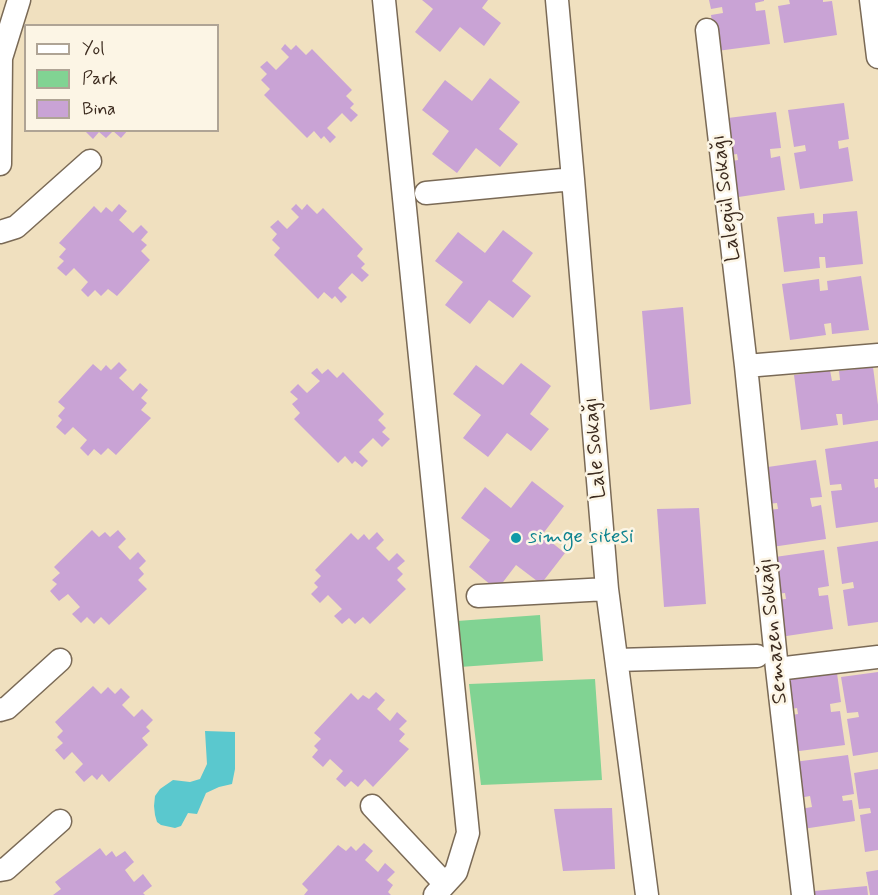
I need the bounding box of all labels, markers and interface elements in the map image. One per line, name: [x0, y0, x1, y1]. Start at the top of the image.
legend: [24, 24, 219, 132]
text: Yol: [82, 37, 105, 61]
text: Park: [82, 67, 118, 91]
text: Bina: [82, 97, 116, 121]
street label: Lalegül Sokağı: [707, 133, 747, 263]
street label: Lale Sokağı: [579, 396, 613, 500]
place label: simge sitesi: [528, 525, 634, 551]
marker: simge sitesi: [509, 531, 523, 545]
street label: Semazen Sokağı: [754, 557, 794, 705]

